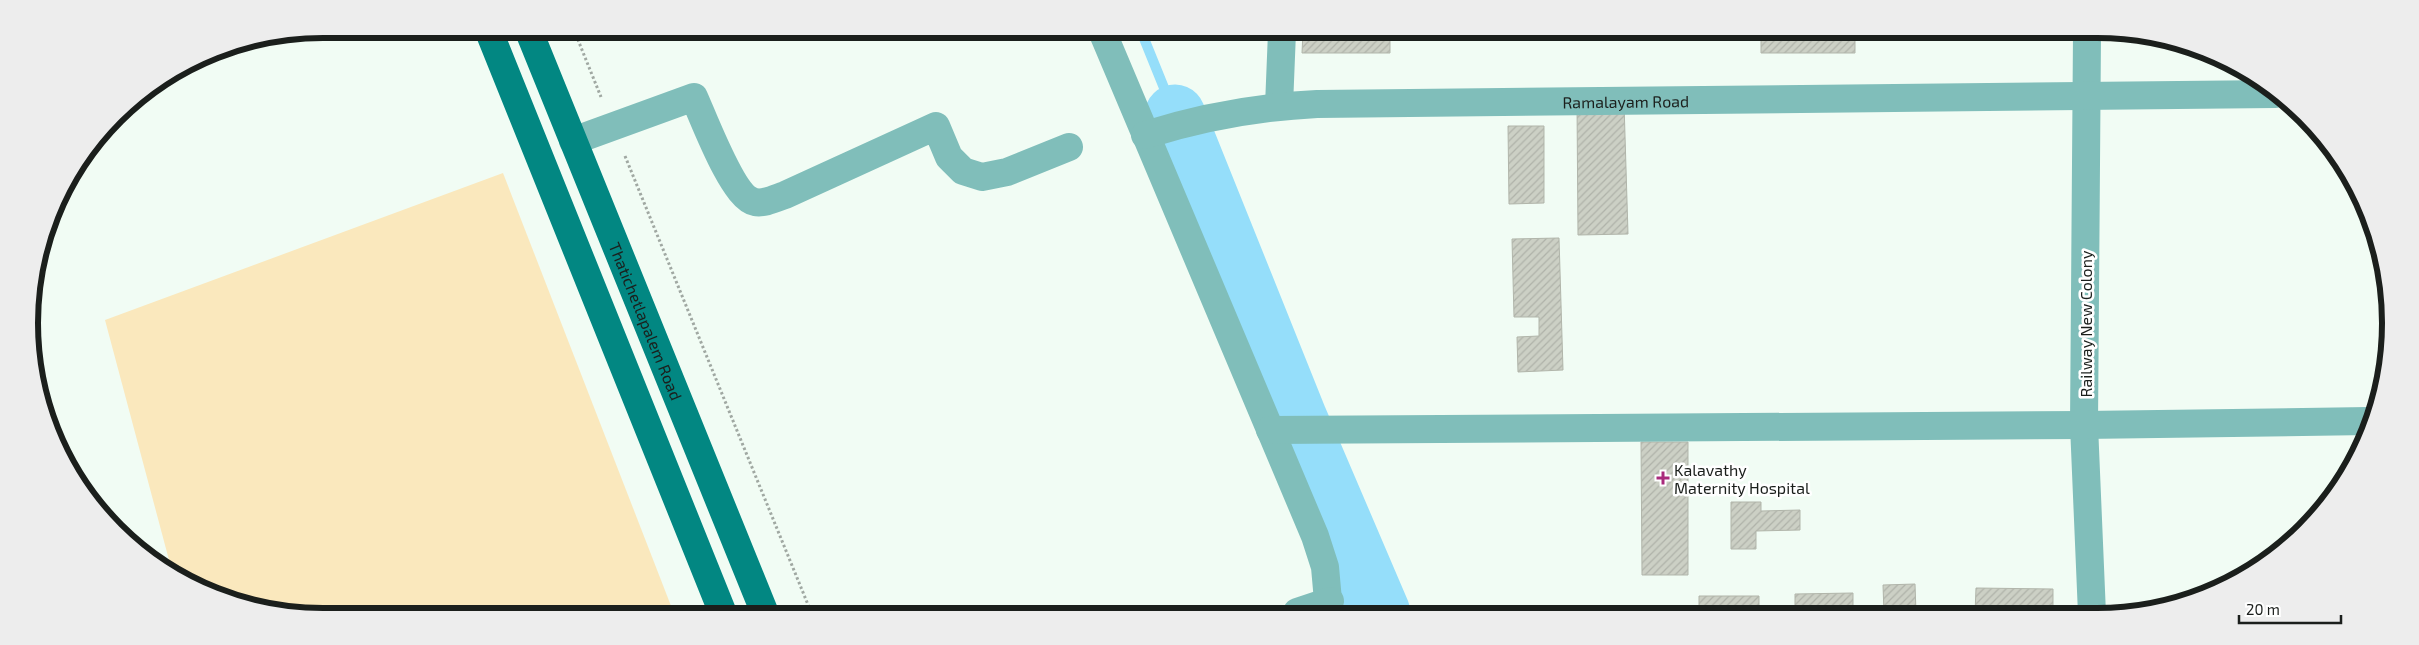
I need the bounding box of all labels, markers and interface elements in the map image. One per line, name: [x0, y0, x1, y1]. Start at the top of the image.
street label: Ramalayam Road: [1562, 91, 1689, 111]
street label: Thatichetlapalem Road: [606, 239, 687, 403]
street label: Railway New Colony: [2076, 250, 2095, 397]
place label: Kalavathy Maternity Hospital: [1674, 460, 1810, 497]
marker: Kalavathy Maternity Hospital: [1656, 471, 1670, 485]
scale bar: [2239, 592, 2342, 624]
text: 20 m: [2246, 600, 2280, 618]

